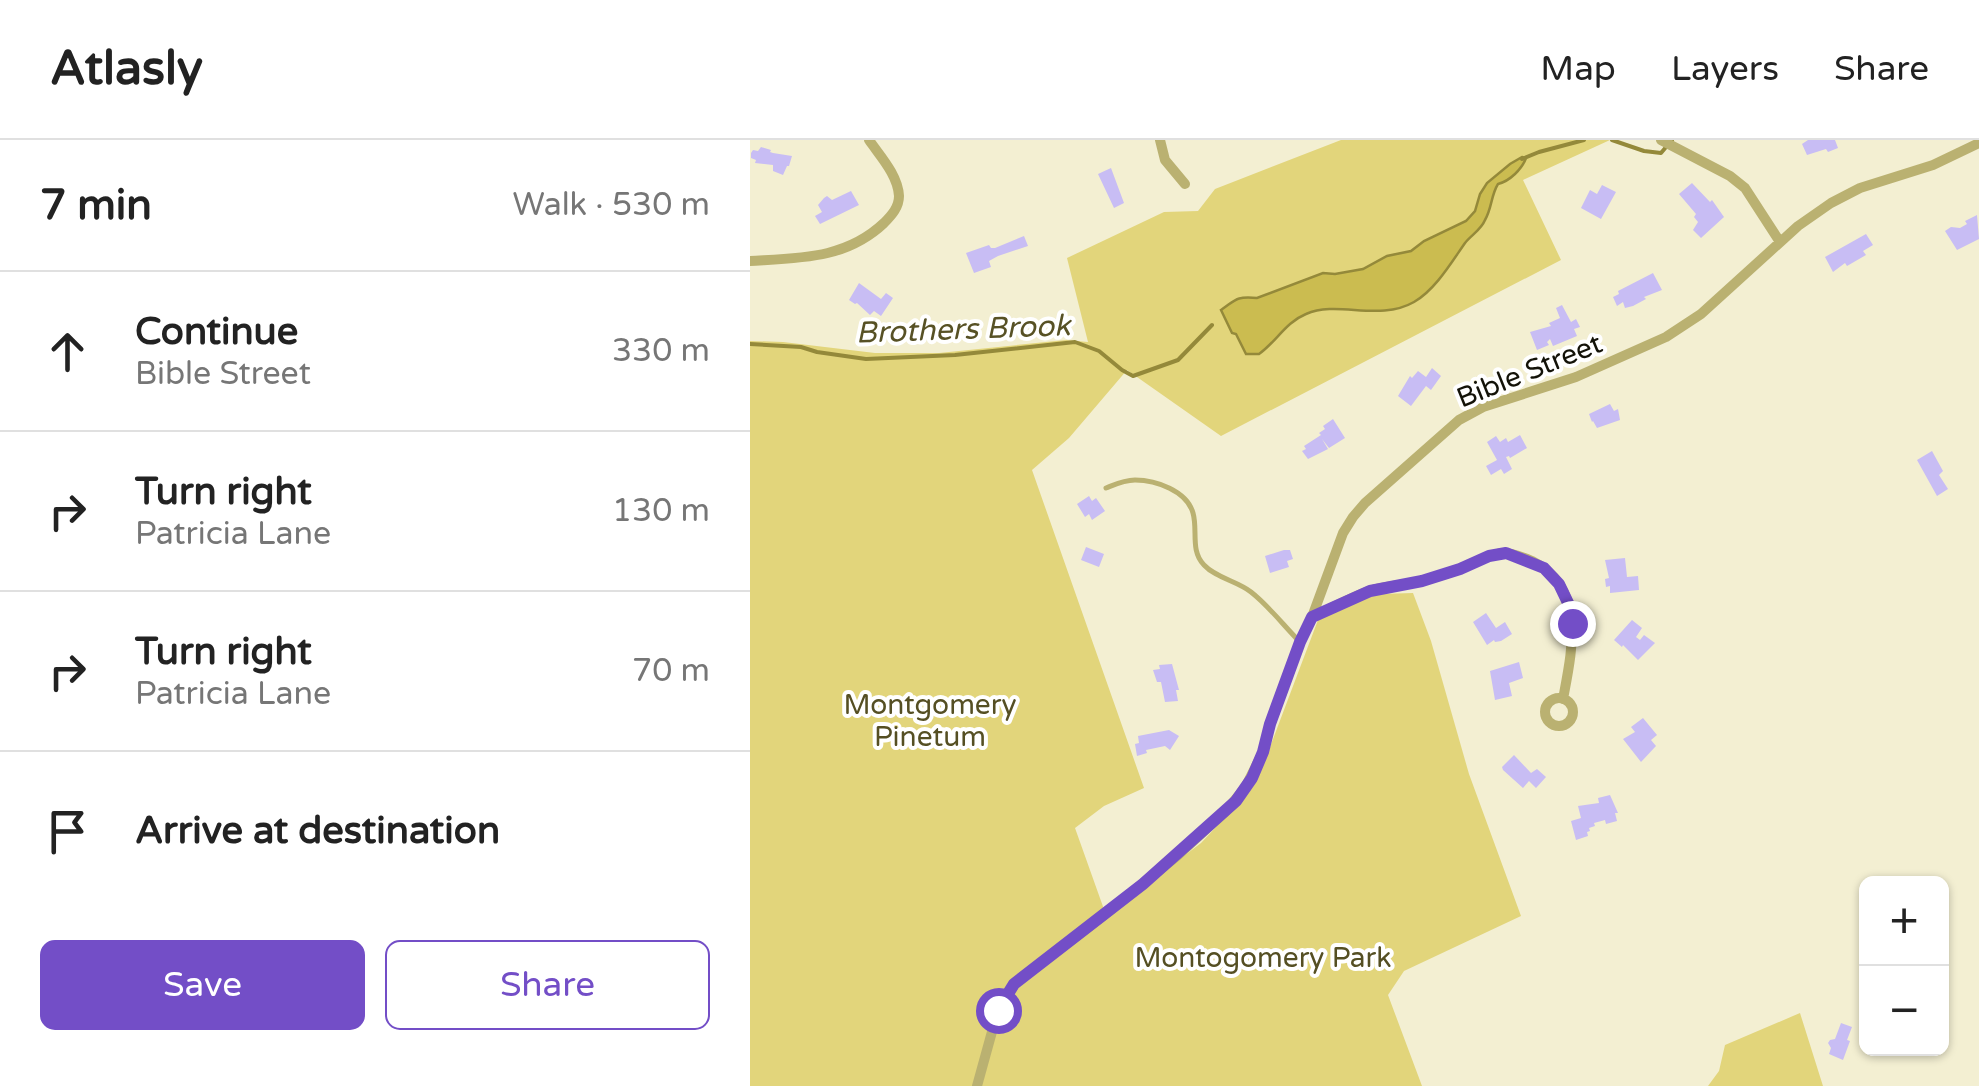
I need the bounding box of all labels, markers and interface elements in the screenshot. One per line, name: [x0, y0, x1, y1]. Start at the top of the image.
text: Atlasly: [50, 40, 203, 98]
text: Map: [1540, 48, 1616, 90]
text: Layers: [1671, 48, 1779, 90]
text: Share: [1834, 48, 1929, 90]
text: 7 min: [40, 180, 152, 231]
text: Walk · 530 m: [513, 186, 710, 224]
water label: Brothers Brook: [855, 307, 1074, 352]
text: Continue: [135, 309, 298, 355]
icon: ahead: [40, 324, 95, 379]
street label: Bible Street: [1452, 326, 1607, 416]
text: 330 m: [612, 332, 710, 370]
text: Bible Street: [135, 355, 311, 393]
text: Turn right: [135, 469, 312, 515]
icon: right: [40, 484, 95, 539]
text: 130 m: [612, 492, 710, 530]
text: Patricia Lane: [135, 515, 331, 553]
route end: [1550, 601, 1596, 647]
text: Turn right: [135, 629, 312, 675]
icon: right: [40, 644, 95, 699]
text: 70 m: [632, 652, 710, 690]
text: Patricia Lane: [135, 675, 331, 713]
park label: Montgomery Pinetum: [844, 688, 1016, 754]
icon: arrive: [40, 804, 95, 859]
text: Arrive at destination: [135, 808, 500, 854]
map controls: [1859, 876, 1949, 1056]
button: +: [1859, 876, 1949, 966]
button: Save: [40, 940, 365, 1030]
button: Share: [385, 940, 710, 1030]
park label: Montogomery Park: [1134, 941, 1392, 975]
button: −: [1859, 966, 1949, 1056]
route start: [976, 988, 1022, 1034]

